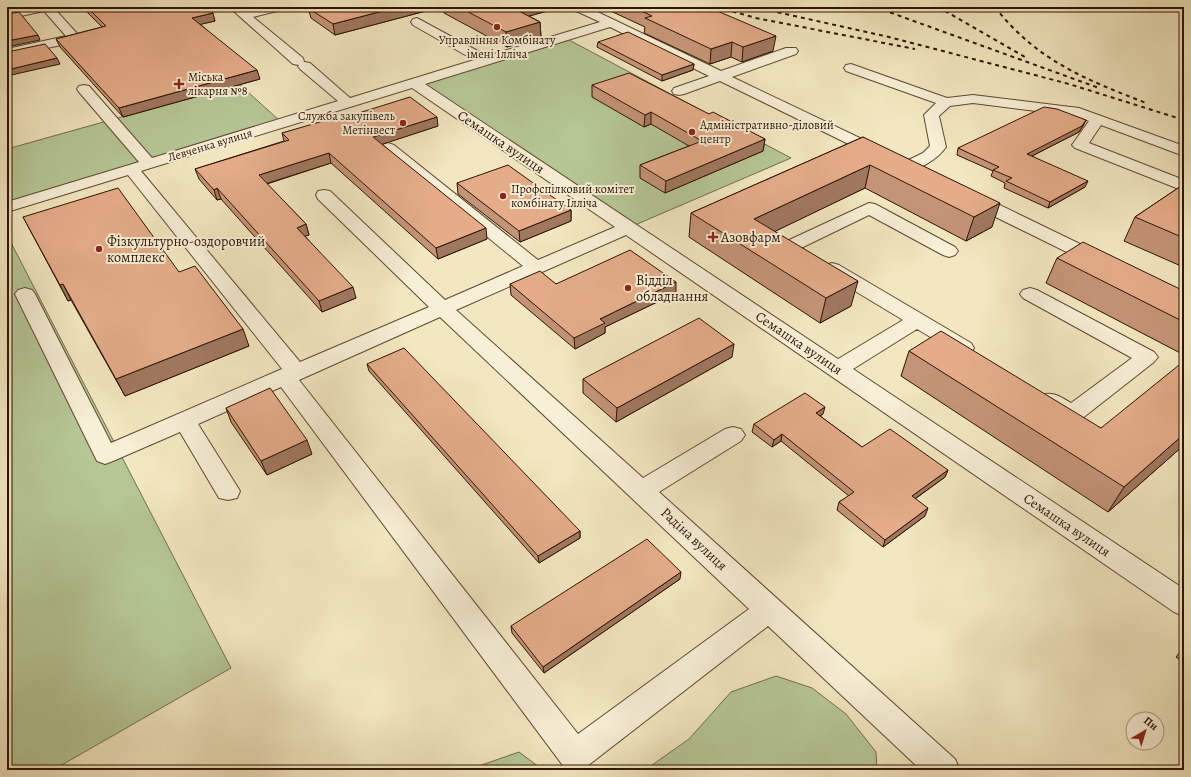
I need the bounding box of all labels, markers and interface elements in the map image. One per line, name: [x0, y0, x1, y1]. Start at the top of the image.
marker: Управління Комбінату імені Ілліча: [492, 22, 502, 32]
place label: Управління Комбінату імені Ілліча: [439, 32, 556, 62]
place label: Міська лікарня №8: [188, 69, 248, 99]
marker: Міська лікарня №8: [173, 78, 185, 90]
street label: Семашка вулиця: [454, 106, 548, 178]
place label: Служба закупівель Метінвест: [298, 108, 396, 138]
place label: Адміністративно-діловий центр: [699, 117, 834, 147]
marker: Служба закупівель Метінвест: [398, 118, 408, 128]
street label: Левченка вулиця: [166, 125, 254, 165]
marker: Адміністративно-діловий центр: [687, 127, 697, 137]
place label: Профспілковий комітет комбінату Ілліча: [511, 181, 635, 211]
marker: Профспілковий комітет комбінату Ілліча: [498, 191, 508, 201]
place label: Азовфарм: [720, 228, 781, 247]
place label: Фізкультурно-оздоровчий комплекс: [107, 232, 265, 267]
marker: Азовфарм: [708, 232, 718, 242]
marker: Фізкультурно-оздоровчий комплекс: [94, 244, 104, 254]
place label: Відділ обладнання: [636, 271, 709, 306]
marker: Відділ обладнання: [623, 283, 633, 293]
street label: Семашка вулиця: [752, 307, 846, 379]
street label: Семашка вулиця: [1020, 489, 1114, 561]
street label: Радіна вулиця: [657, 503, 732, 575]
north arrow: [1125, 711, 1165, 751]
text: Пн: [1141, 713, 1162, 734]

